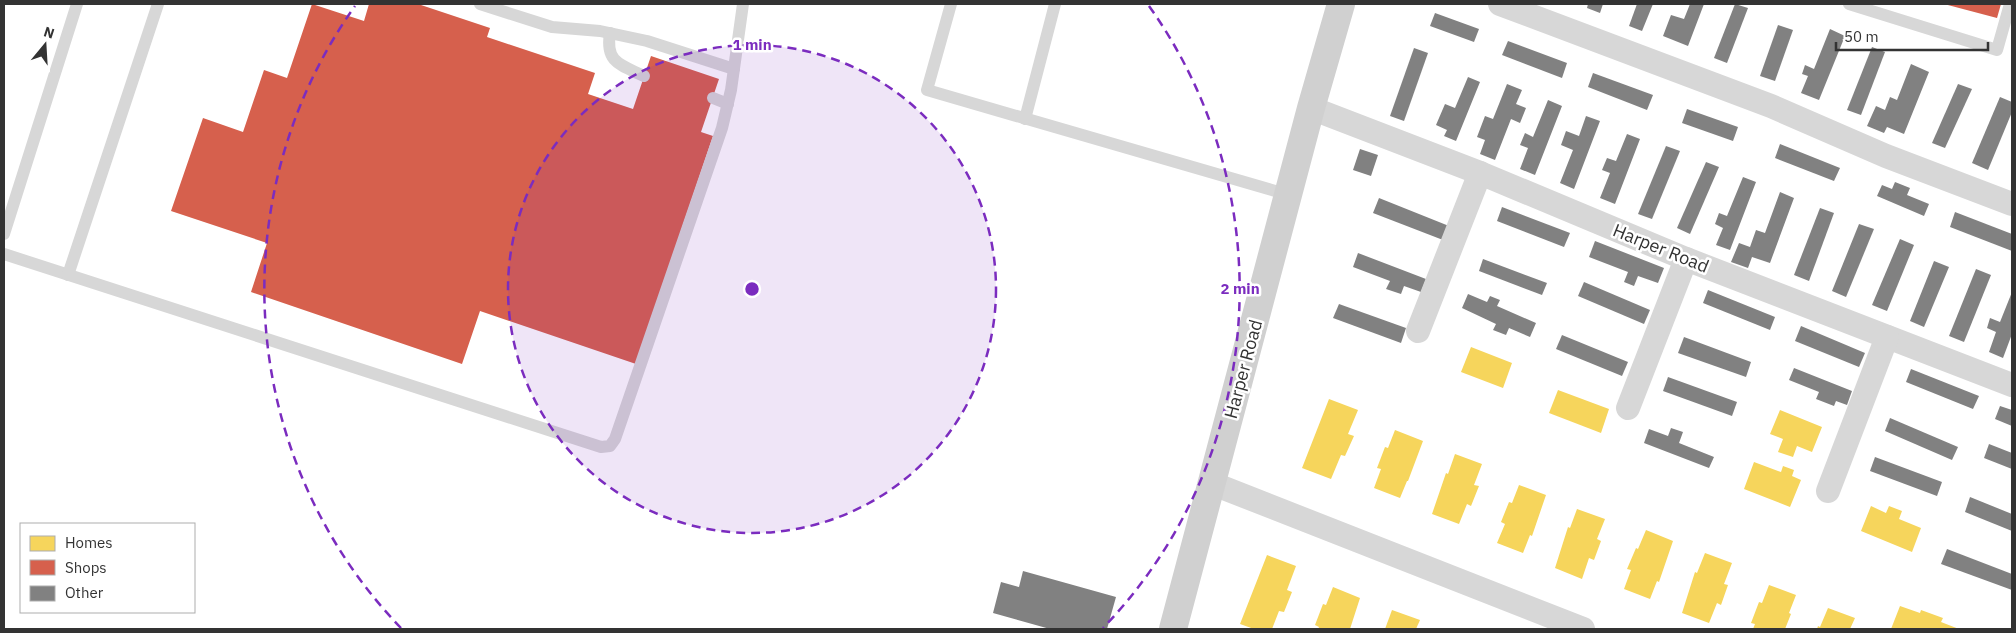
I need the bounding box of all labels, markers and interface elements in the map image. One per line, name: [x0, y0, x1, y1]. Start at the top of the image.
north arrow: [20, 20, 70, 70]
scale bar: [1836, 20, 1988, 52]
text: N: [41, 23, 57, 43]
text: 50 m: [1844, 27, 1879, 46]
text: 1 min: [732, 35, 772, 54]
street label: Harper Road: [1610, 218, 1712, 278]
text: 2 min: [1220, 279, 1260, 298]
centre of rings: [743, 280, 761, 298]
street label: Harper Road: [1219, 317, 1267, 421]
legend: [20, 523, 195, 613]
text: Homes: [65, 533, 113, 552]
text: Shops: [65, 558, 107, 577]
text: Other: [65, 583, 104, 602]

